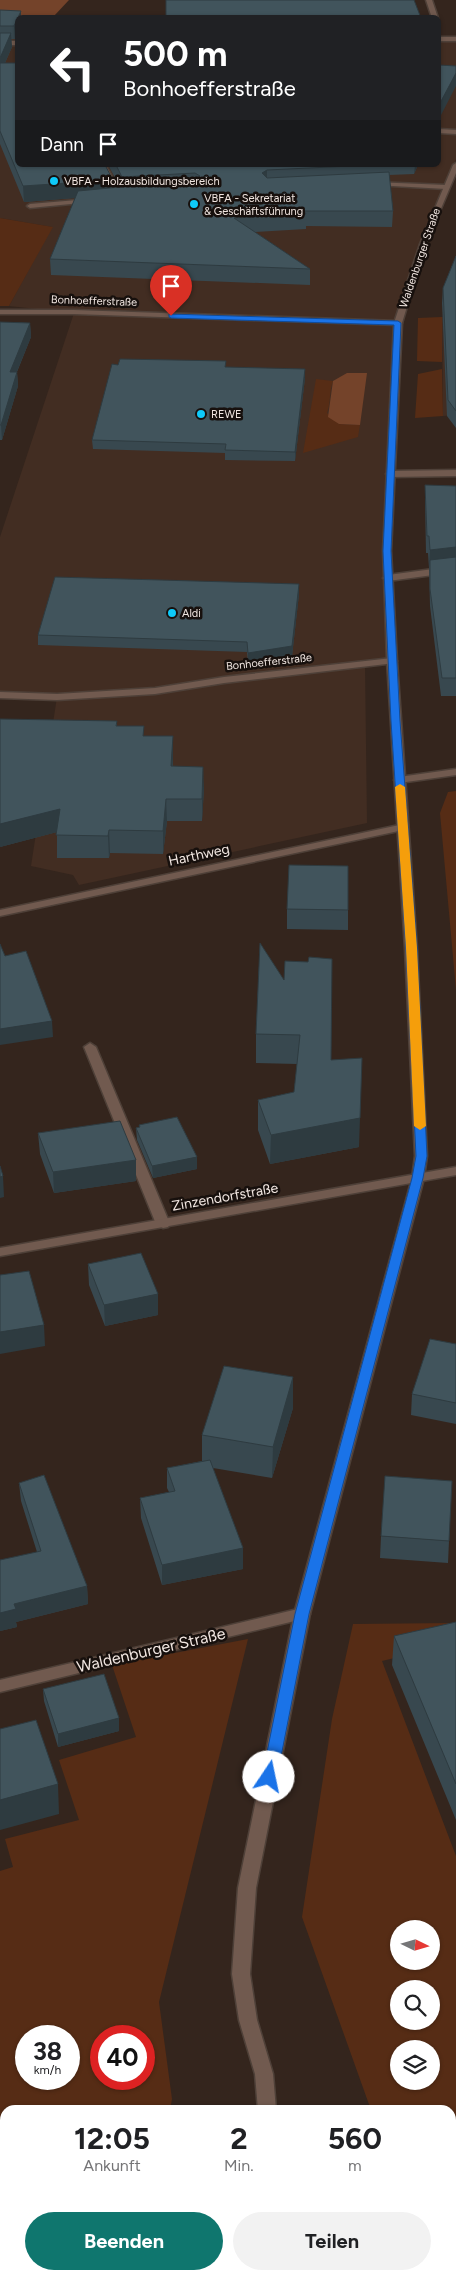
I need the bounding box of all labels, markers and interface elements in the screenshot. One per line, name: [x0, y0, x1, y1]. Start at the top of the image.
text: 500 m: [123, 33, 228, 75]
icon: left: [40, 35, 105, 100]
text: Bonhoefferstraße: [123, 75, 296, 102]
icon: arrive: [94, 130, 122, 158]
text: Dann: [40, 133, 84, 156]
marker: VBFA - Holzausbildungsbereich: [48, 175, 60, 187]
place label: VBFA - Holzausbildungsbereich: [64, 175, 220, 188]
place label: VBFA - Sekretariat & Geschäftsführung: [204, 192, 303, 218]
marker: VBFA - Sekretariat & Geschäftsführung: [188, 198, 200, 210]
street label: Waldenburger Straße: [397, 207, 443, 309]
pin: [150, 265, 192, 316]
icon: arrive: [157, 272, 185, 300]
street label: Bonhoefferstraße: [51, 293, 137, 309]
marker: REWE: [195, 408, 207, 420]
place label: REWE: [211, 408, 241, 421]
marker: Aldi: [166, 607, 178, 619]
place label: Aldi: [182, 607, 201, 620]
street label: Bonhoefferstraße: [225, 651, 313, 673]
street label: Harthweg: [167, 840, 231, 870]
street label: Zinzendorfstraße: [170, 1179, 280, 1215]
street label: Waldenburger Straße: [75, 1624, 227, 1676]
position arrow: [242, 1750, 294, 1802]
north arrow: [390, 1920, 440, 1970]
map controls: [390, 1920, 440, 2090]
button: search: [390, 1980, 440, 2030]
speed limit sign: 40: [90, 2025, 155, 2090]
text: 38: [33, 2036, 62, 2066]
button: layers: [390, 2040, 440, 2090]
text: km/h: [34, 2063, 61, 2077]
text: 12:05: [74, 2120, 150, 2157]
text: 2: [230, 2120, 248, 2157]
text: 560: [328, 2120, 382, 2157]
text: Ankunft: [83, 2156, 141, 2175]
text: Min.: [224, 2156, 254, 2175]
text: m: [348, 2156, 362, 2175]
button: Beenden: [25, 2212, 223, 2270]
button: Teilen: [233, 2212, 431, 2270]

